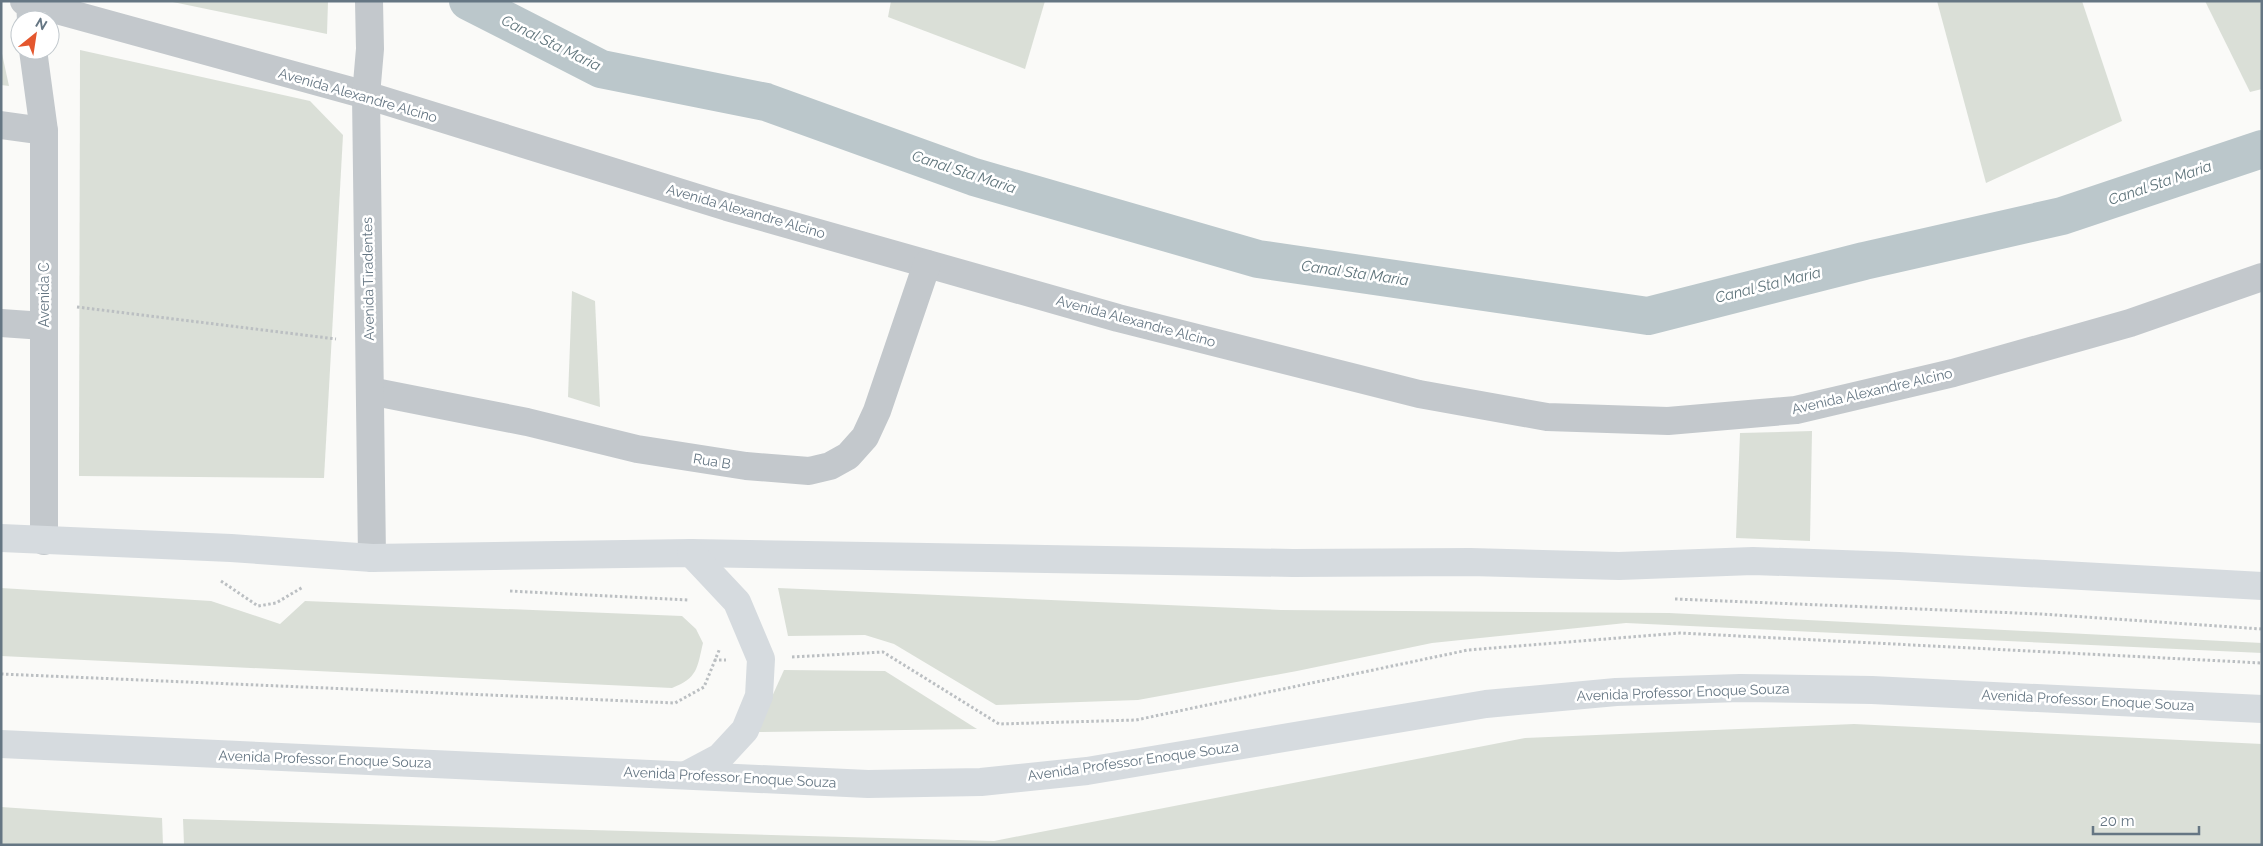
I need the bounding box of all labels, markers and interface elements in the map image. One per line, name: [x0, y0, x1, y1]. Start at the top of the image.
north arrow: [10, 10, 60, 60]
water label: Canal Sta Maria: [498, 11, 604, 75]
text: N: [33, 14, 50, 33]
street label: Avenida Alexandre Alcino: [277, 65, 439, 125]
water label: Canal Sta Maria: [910, 147, 1018, 197]
water label: Canal Sta Maria: [2106, 157, 2214, 209]
street label: Avenida Alexandre Alcino: [665, 181, 827, 241]
street label: Avenida Tiradentes: [359, 217, 377, 341]
water label: Canal Sta Maria: [1300, 257, 1410, 289]
street label: Avenida C: [36, 262, 52, 328]
water label: Canal Sta Maria: [1713, 263, 1823, 307]
street label: Avenida Alexandre Alcino: [1055, 292, 1217, 350]
street label: Avenida Alexandre Alcino: [1790, 365, 1954, 417]
street label: Rua B: [692, 450, 732, 472]
street label: Avenida Professor Enoque Souza: [1576, 680, 1790, 704]
street label: Avenida Professor Enoque Souza: [1981, 686, 2195, 714]
street label: Avenida Professor Enoque Souza: [1026, 738, 1240, 784]
street label: Avenida Professor Enoque Souza: [218, 747, 432, 771]
street label: Avenida Professor Enoque Souza: [623, 763, 837, 791]
scale bar: [2093, 804, 2199, 836]
text: 20 m: [2100, 812, 2135, 830]

